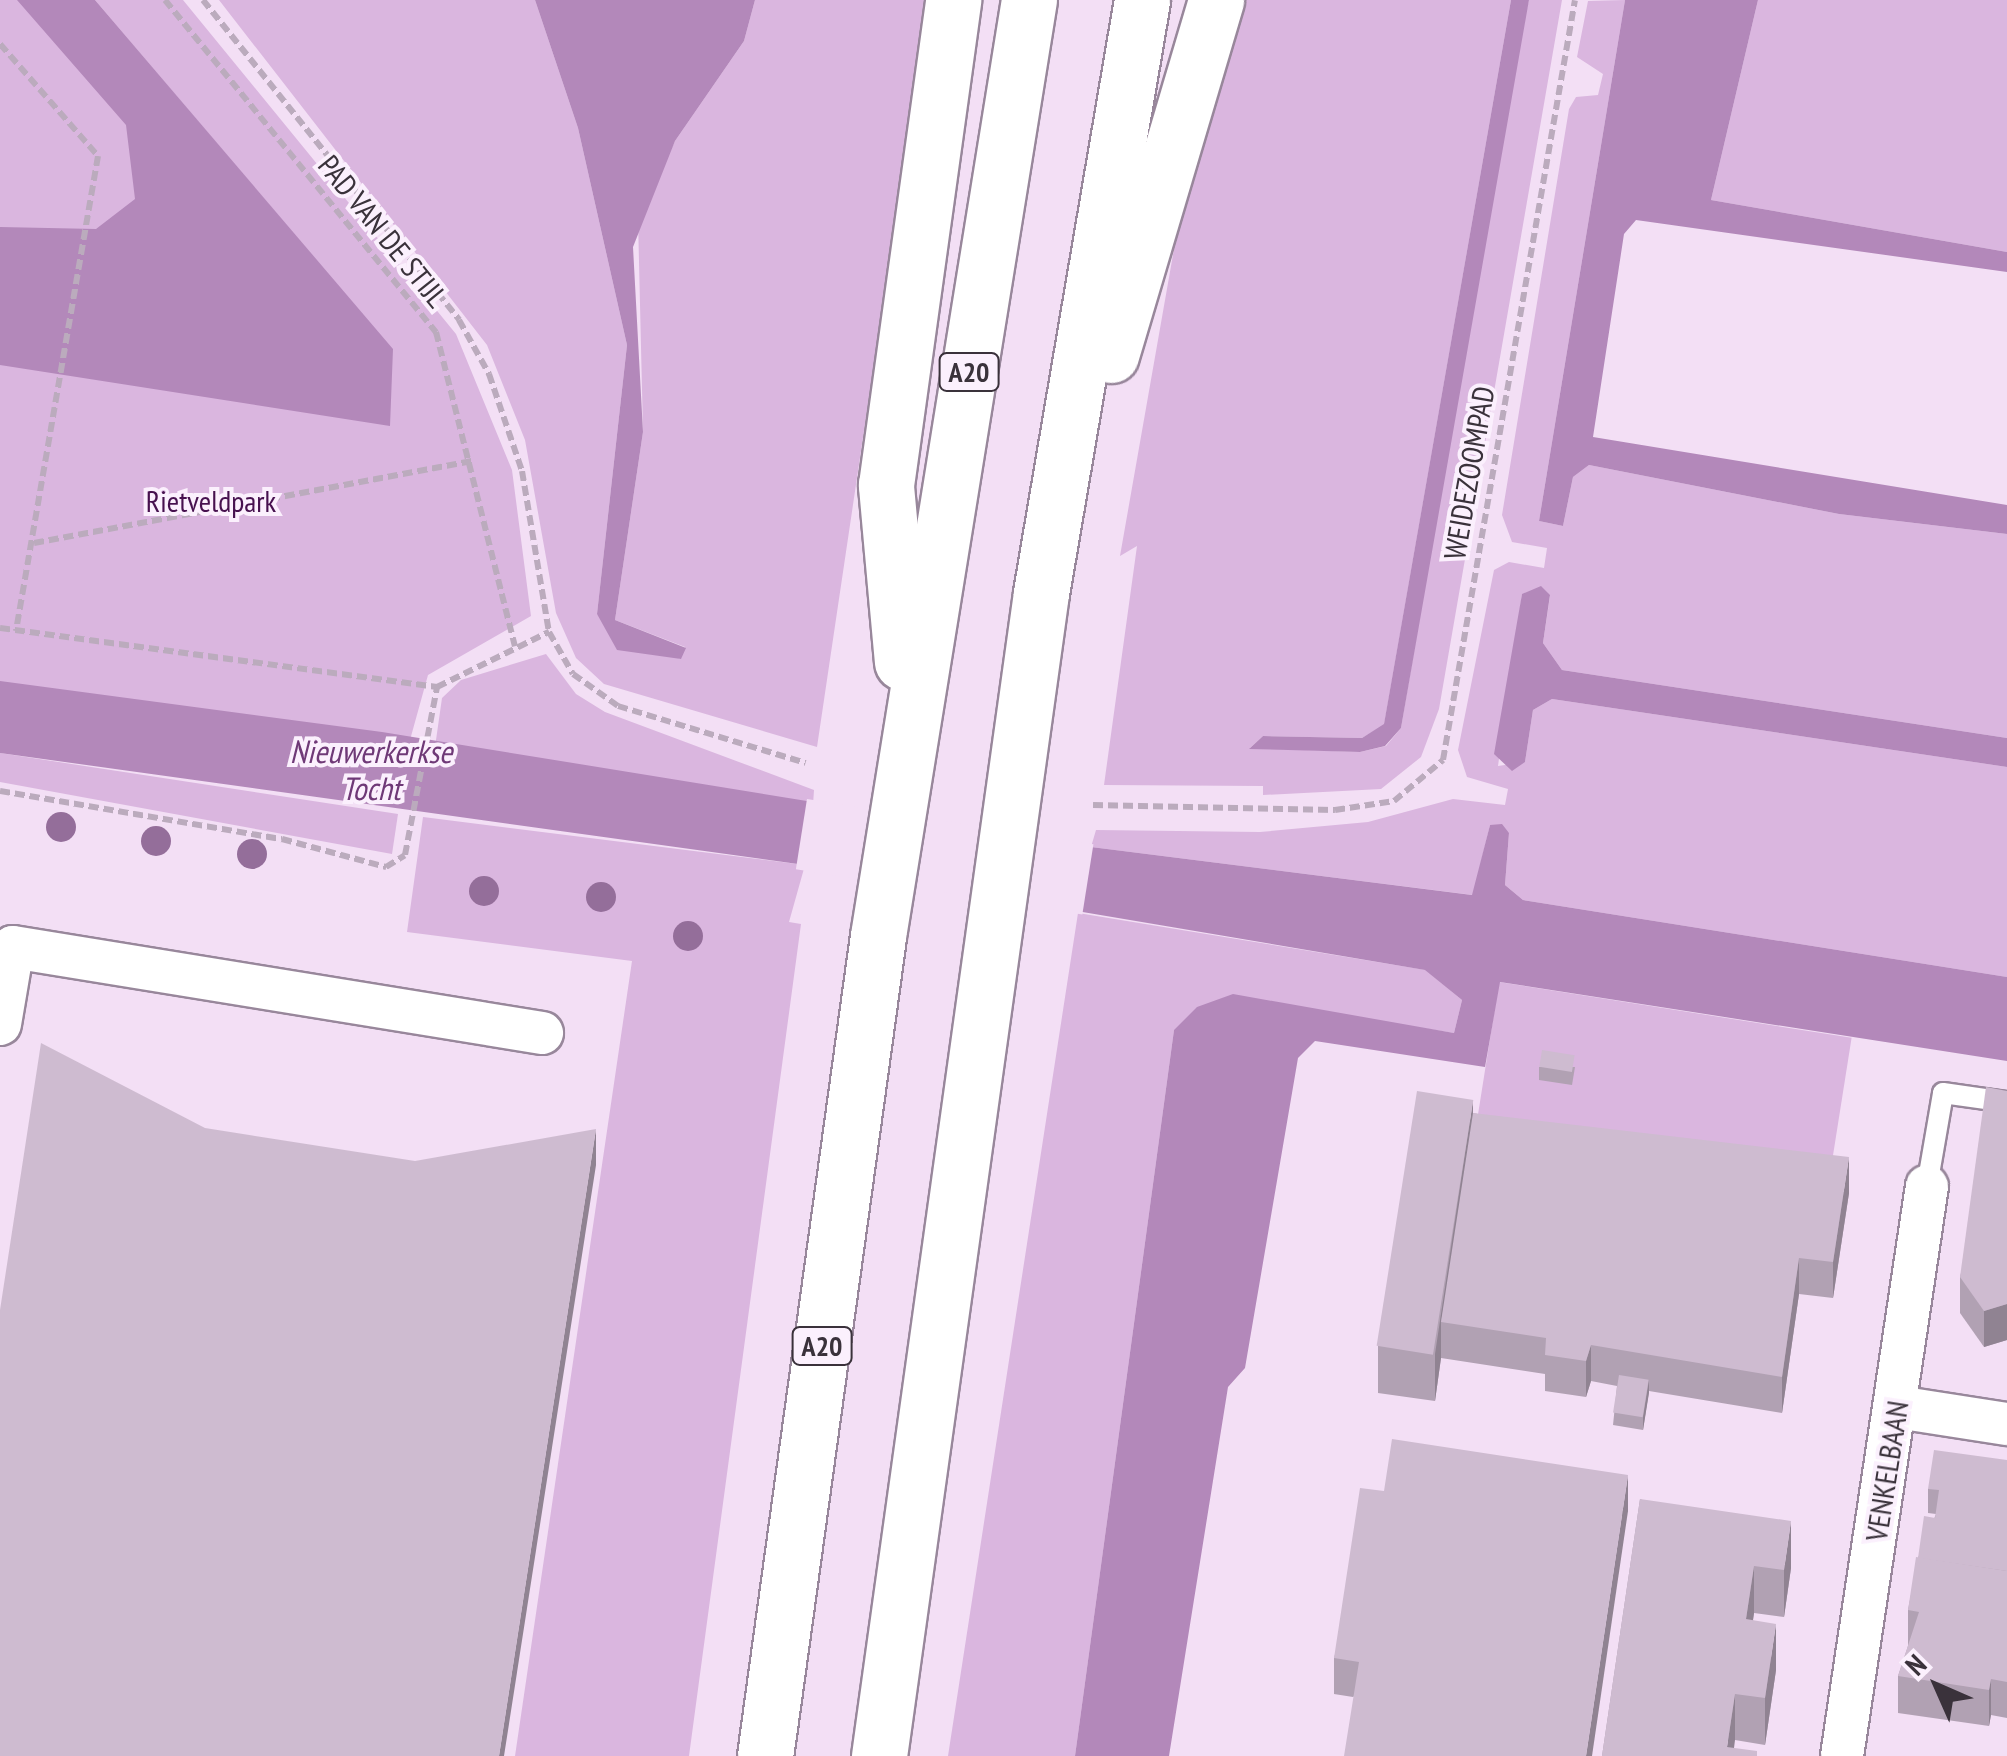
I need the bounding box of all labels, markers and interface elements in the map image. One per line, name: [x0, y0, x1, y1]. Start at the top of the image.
street label: PAD VAN DE STIJL: [311, 148, 455, 314]
road number: A20: [936, 349, 1002, 395]
street label: WEIDEZOOMPAD: [1436, 384, 1502, 562]
park label: Rietveldpark: [146, 483, 276, 519]
water label: Nieuwerkerkse Tocht: [290, 733, 452, 808]
road number: A20: [790, 1323, 854, 1369]
street label: VENKELBAAN: [1858, 1398, 1916, 1544]
north arrow: [1887, 1636, 1987, 1736]
text: N: [1897, 1646, 1934, 1683]

